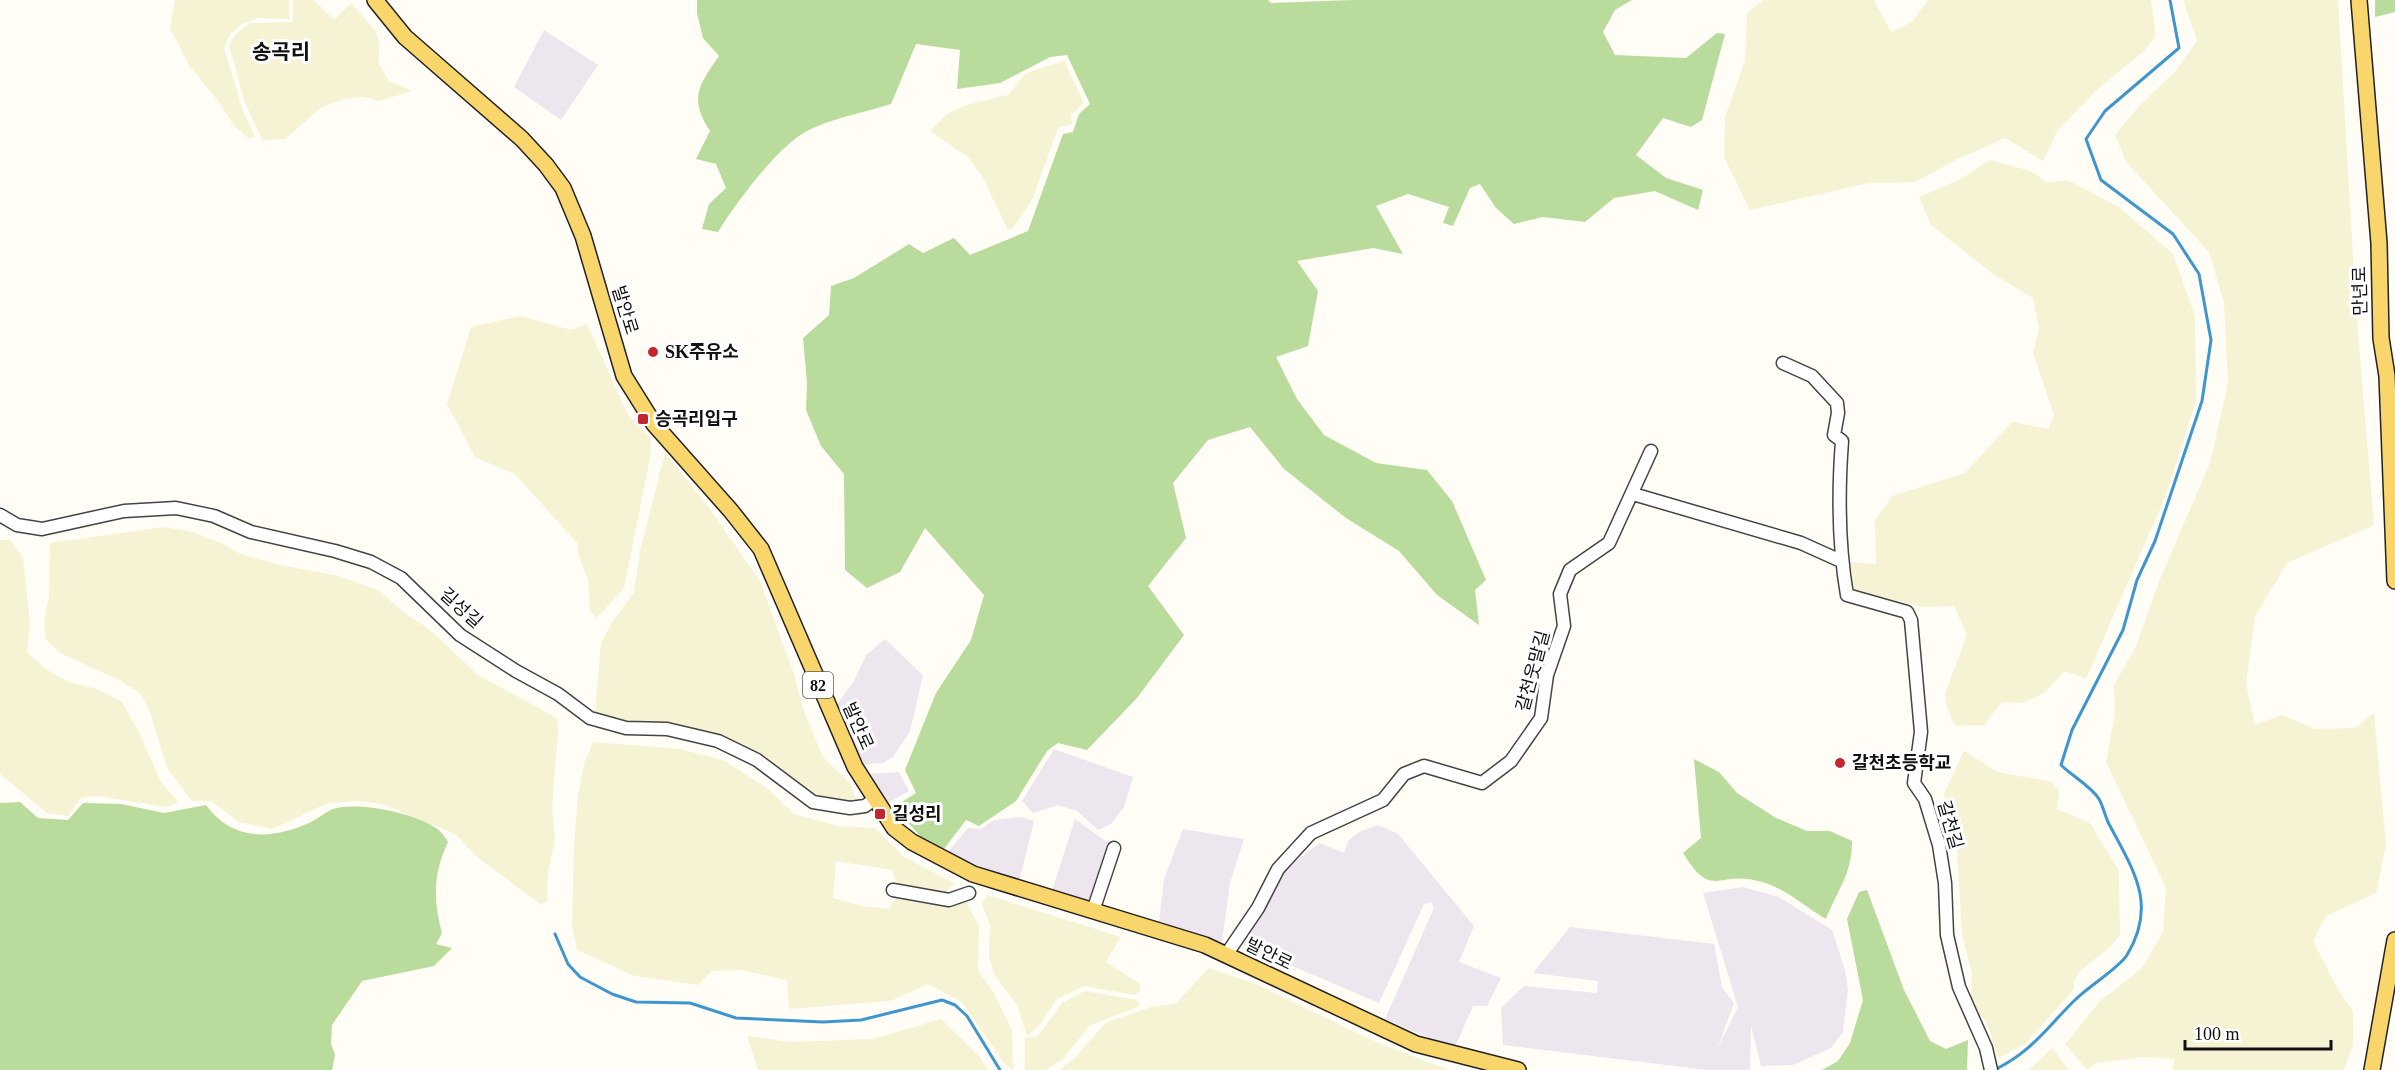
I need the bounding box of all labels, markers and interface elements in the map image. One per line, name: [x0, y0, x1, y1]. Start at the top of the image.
district label: 송곡리: [252, 40, 310, 64]
street label: 만년로: [2350, 266, 2370, 316]
street label: 발안로: [608, 283, 642, 337]
place label: SK주유소: [665, 342, 739, 362]
marker: SK주유소: [646, 345, 660, 359]
place label: 승곡리입구: [655, 409, 738, 429]
marker: 승곡리입구: [636, 412, 650, 426]
street label: 길성길: [436, 584, 486, 632]
street label: 갈천웃말길: [1513, 628, 1553, 714]
road number: 82: [803, 672, 833, 698]
street label: 발안로: [839, 699, 877, 753]
place label: 갈천초등학교: [1852, 753, 1951, 773]
marker: 갈천초등학교: [1833, 756, 1847, 770]
street label: 갈천길: [1934, 798, 1966, 852]
place label: 길성리: [892, 804, 942, 824]
marker: 길성리: [873, 807, 887, 821]
street label: 발안로: [1242, 934, 1296, 974]
scale bar: [2185, 1013, 2330, 1051]
text: 100 m: [2194, 1024, 2240, 1044]

